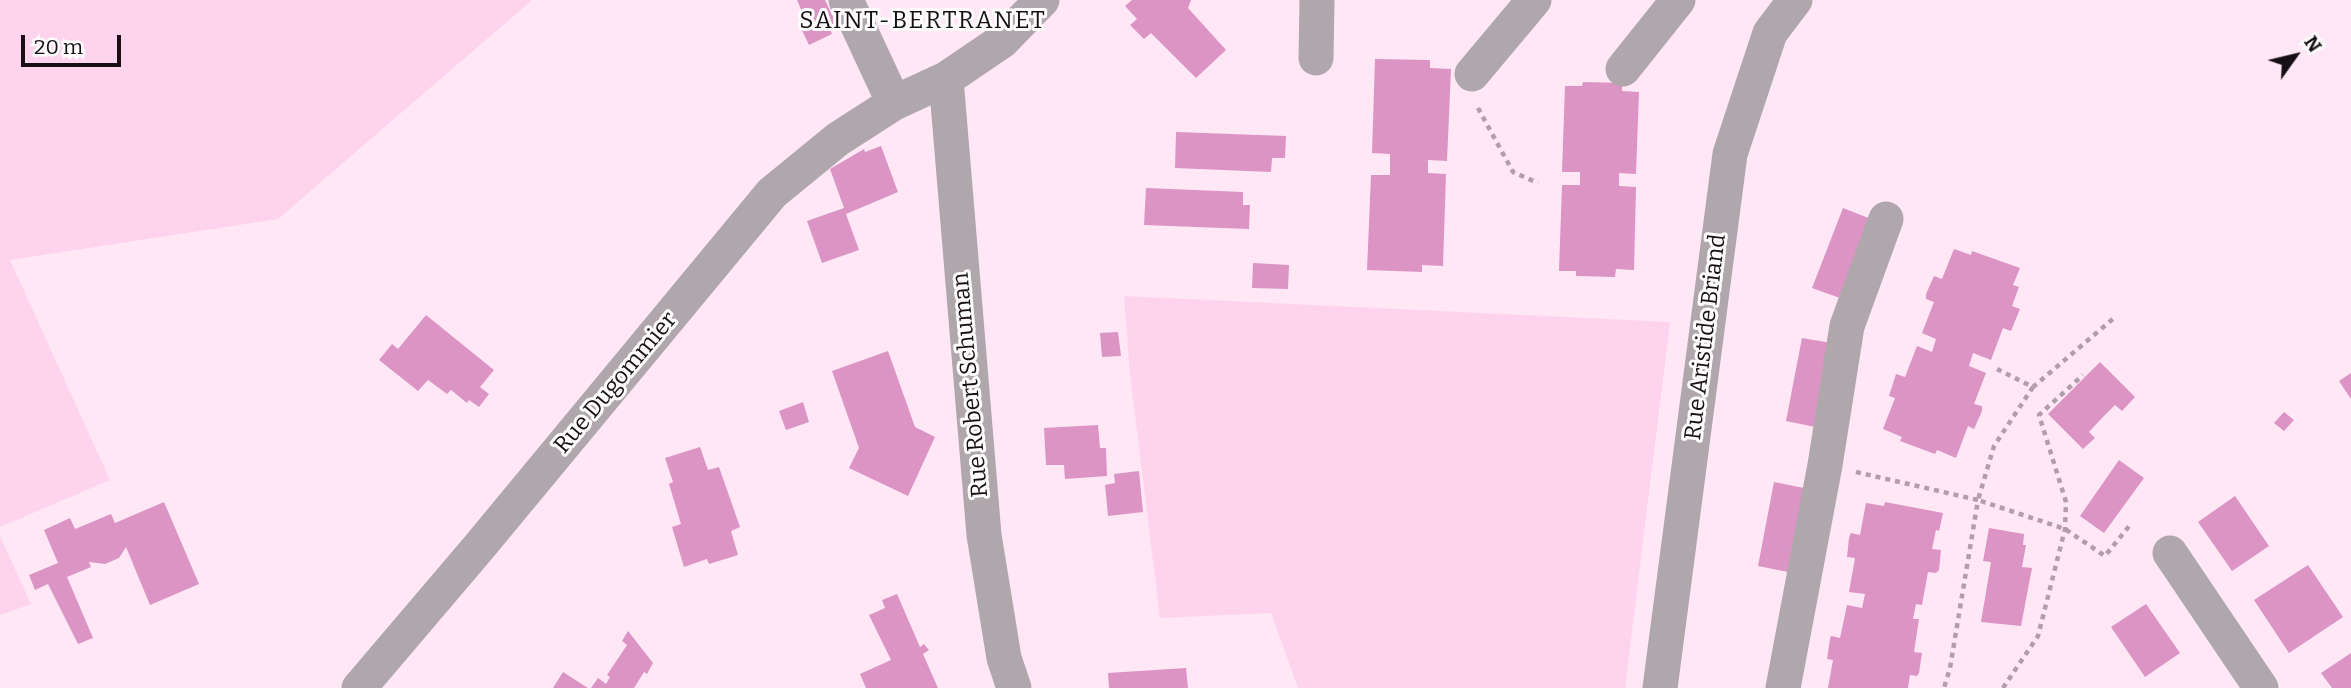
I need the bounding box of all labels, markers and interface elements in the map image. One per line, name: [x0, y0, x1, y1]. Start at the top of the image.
district label: SAINT-BERTRANET: [801, 7, 1045, 35]
scale bar: [24, 21, 124, 65]
north arrow: [2260, 21, 2330, 91]
text: N: [2299, 31, 2326, 56]
text: 20 m: [34, 34, 83, 60]
street label: Rue Aristide Briand: [1680, 232, 1732, 442]
street label: Rue Robert Schuman: [947, 271, 995, 499]
street label: Rue Dugommier: [549, 307, 683, 459]

